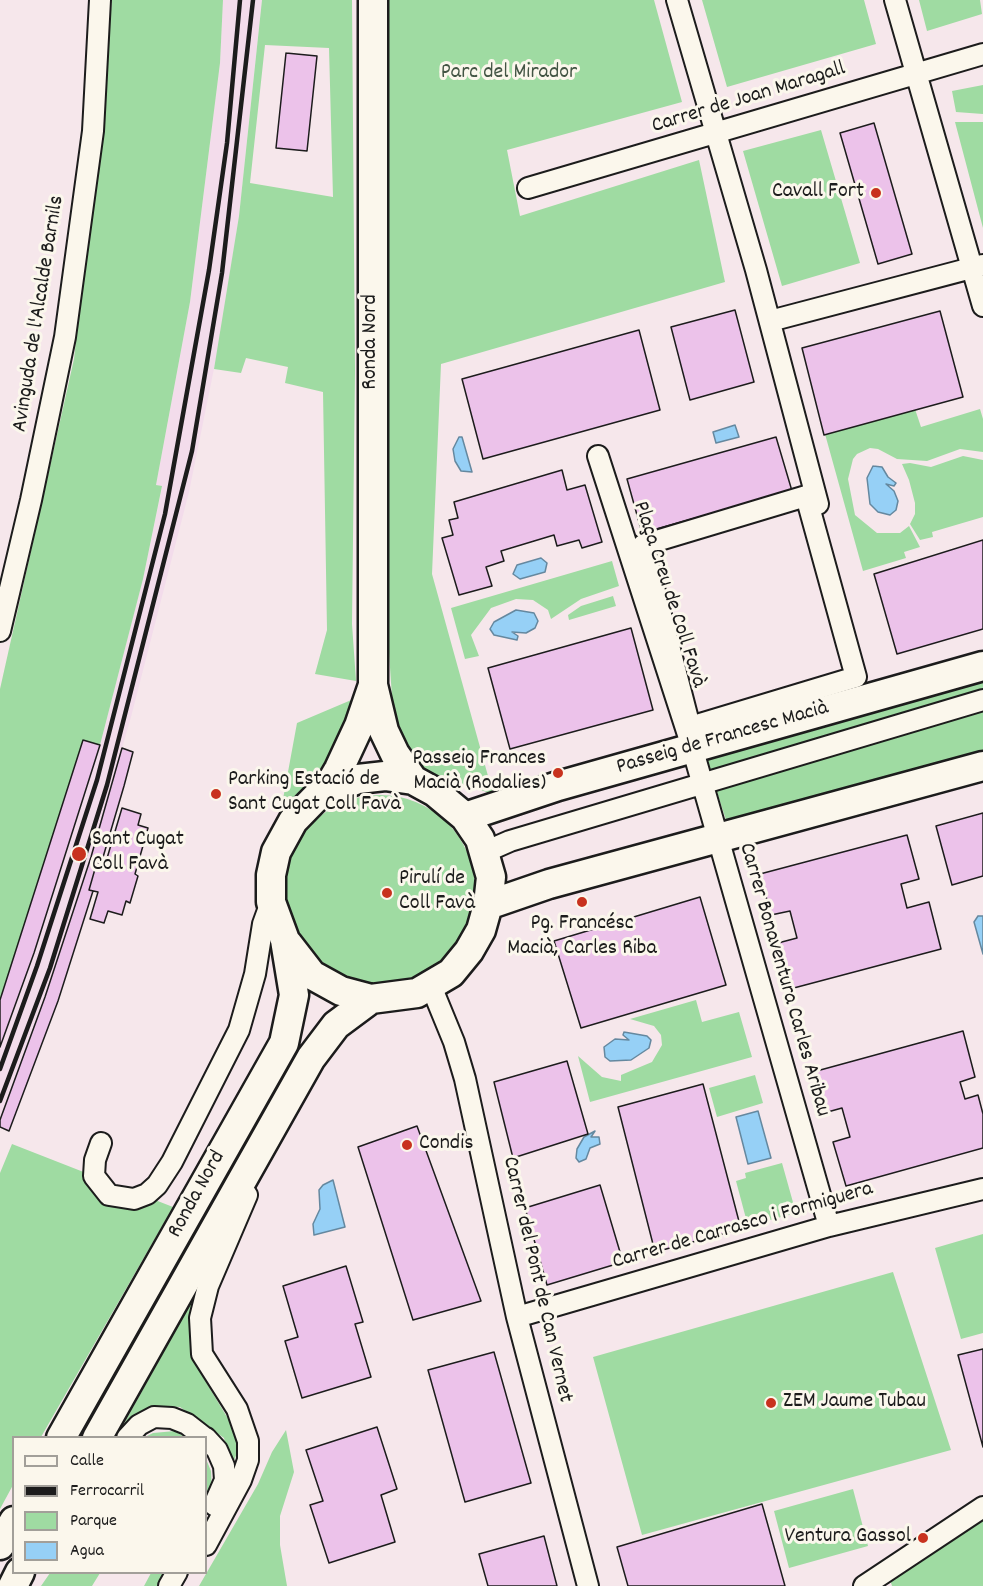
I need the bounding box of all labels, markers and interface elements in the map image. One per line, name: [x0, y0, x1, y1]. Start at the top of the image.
street label: Carrer de Joan Maragall: [649, 57, 849, 141]
park label: Parc del Mirador: [441, 61, 577, 87]
place label: Cavall Fort: [772, 180, 864, 206]
marker: Cavall Fort: [869, 186, 883, 200]
street label: Avinguda de l'Alcalde Barnils: [8, 194, 72, 434]
street label: Ronda Nord: [359, 294, 385, 390]
street label: Plaça Creu de Coll Favà: [625, 498, 711, 692]
street label: Passeig de Francesc Macià: [614, 696, 832, 782]
place label: Passeig Frances Macià (Rodalies): [413, 747, 546, 798]
marker: Passeig Frances Macià (Rodalies): [551, 766, 565, 780]
place label: Parking Estació de Sant Cugat Coll Favà: [228, 768, 401, 819]
marker: Parking Estació de Sant Cugat Coll Favà: [209, 787, 223, 801]
place label: Sant Cugat Coll Favà: [92, 828, 184, 879]
street label: Carrer Bonaventura Carles Aribau: [731, 840, 835, 1120]
marker: Sant Cugat Coll Favà: [70, 845, 88, 863]
place label: Pirulí de Coll Favà: [399, 867, 475, 918]
marker: Pirulí de Coll Favà: [380, 886, 394, 900]
marker: Pg. Francésc Macià, Carles Riba: [575, 895, 589, 909]
place label: Pg. Francésc Macià, Carles Riba: [507, 912, 657, 963]
place label: Condis: [419, 1132, 473, 1158]
marker: Condis: [400, 1138, 414, 1152]
street label: Ronda Nord: [163, 1147, 233, 1243]
street label: Carrer del Pont de Can Vernet: [495, 1154, 577, 1406]
street label: Carrer de Carrasco i Formiguera: [610, 1177, 876, 1277]
place label: ZEM Jaume Tubau: [783, 1390, 926, 1416]
marker: ZEM Jaume Tubau: [764, 1396, 778, 1410]
legend: [12, 1436, 207, 1574]
text: Calle: [70, 1449, 104, 1474]
text: Ferrocarril: [70, 1479, 144, 1504]
text: Parque: [70, 1509, 117, 1534]
place label: Ventura Gassol: [784, 1525, 911, 1551]
marker: Ventura Gassol: [916, 1531, 930, 1545]
text: Agua: [70, 1539, 104, 1564]

